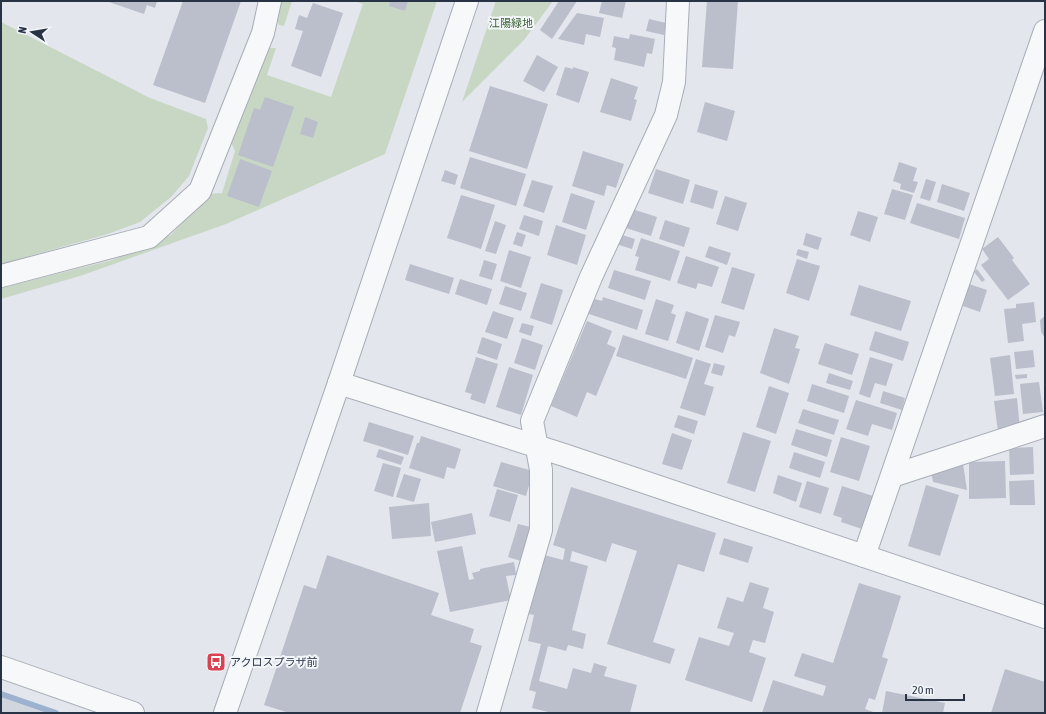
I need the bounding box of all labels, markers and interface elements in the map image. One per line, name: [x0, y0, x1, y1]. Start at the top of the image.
north arrow: [12, 12, 52, 52]
park label: 江陽緑地: [489, 17, 533, 29]
text: N: [16, 25, 29, 34]
bus stop icon: アクロスプラザ前: [205, 651, 227, 673]
place label: アクロスプラザ前: [230, 656, 317, 668]
scale bar: [906, 676, 964, 702]
text: 20 m: [912, 683, 934, 697]

